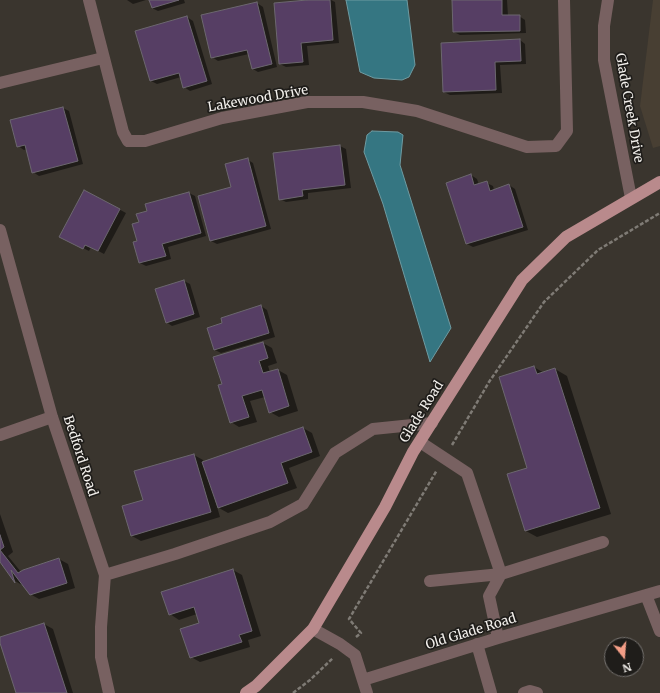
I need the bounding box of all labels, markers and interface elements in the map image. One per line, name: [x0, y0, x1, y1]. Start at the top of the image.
street label: Glade Creek Drive: [612, 52, 646, 164]
street label: Lakewood Drive: [207, 82, 309, 116]
street label: Glade Road: [397, 378, 447, 446]
street label: Bedford Road: [60, 414, 100, 498]
street label: Old Glade Road: [424, 611, 518, 653]
north arrow: [604, 637, 644, 677]
text: N: [621, 660, 633, 675]

